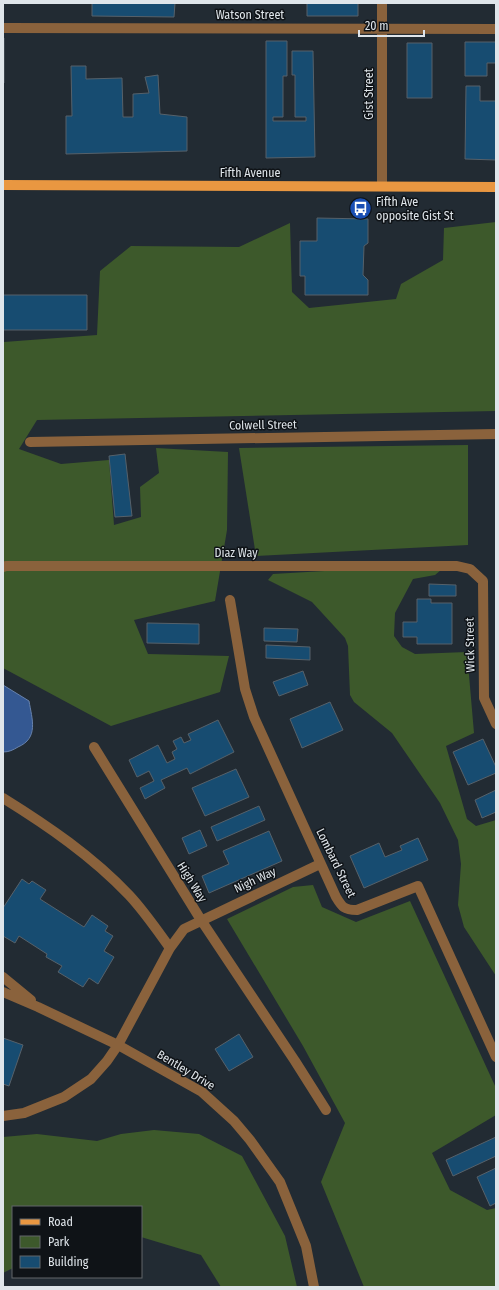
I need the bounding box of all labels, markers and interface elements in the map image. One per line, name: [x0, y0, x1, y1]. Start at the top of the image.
street label: Watson Street: [216, 8, 284, 22]
scale bar: [359, 12, 424, 38]
text: 20 m: [365, 19, 389, 33]
street label: Gist Street: [362, 68, 376, 120]
street label: Fifth Avenue: [220, 166, 280, 180]
place label: Fifth Ave opposite Gist St: [376, 195, 454, 223]
bus stop icon: Fifth Ave opposite Gist St: [348, 196, 374, 222]
street label: Colwell Street: [229, 417, 297, 433]
street label: Diaz Way: [214, 546, 258, 560]
street label: Wick Street: [463, 617, 477, 673]
street label: Lombard Street: [313, 826, 359, 900]
street label: High Way: [174, 859, 210, 905]
street label: Nigh Way: [232, 864, 279, 896]
street label: Bentley Drive: [154, 1047, 218, 1093]
legend: [12, 1206, 142, 1278]
text: Road: [48, 1215, 73, 1229]
text: Park: [48, 1235, 70, 1249]
text: Building: [48, 1255, 89, 1269]

